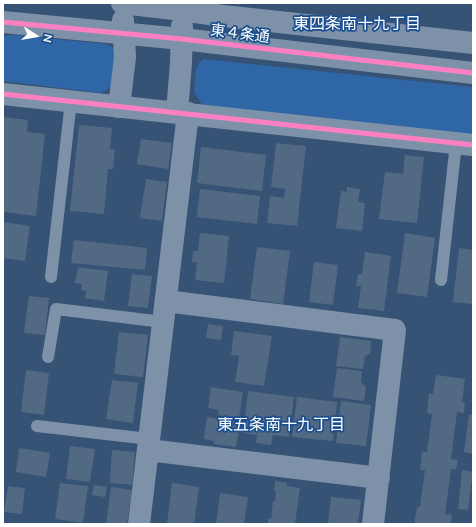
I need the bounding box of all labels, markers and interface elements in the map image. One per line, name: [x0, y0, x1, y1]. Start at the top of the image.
district label: 東四条南十九丁目: [293, 14, 421, 34]
north arrow: [16, 16, 56, 56]
street label: 東４条通: [209, 21, 271, 47]
text: N: [40, 33, 55, 44]
district label: 東五条南十九丁目: [217, 415, 345, 435]

